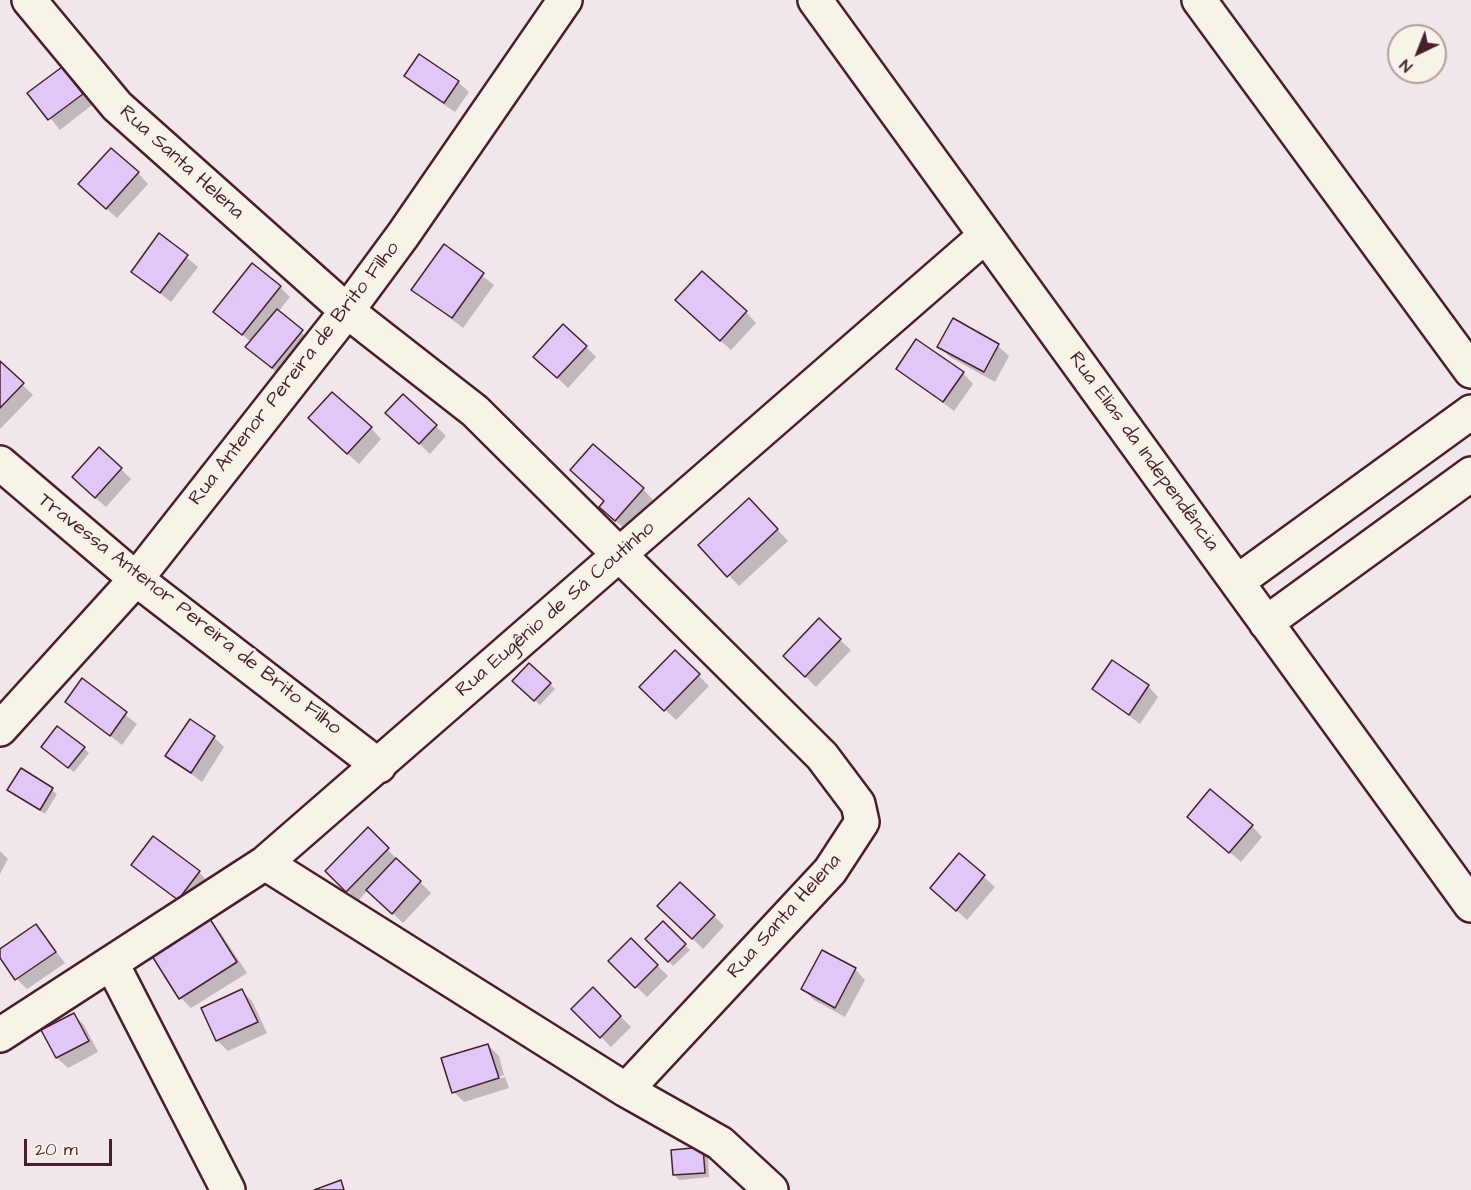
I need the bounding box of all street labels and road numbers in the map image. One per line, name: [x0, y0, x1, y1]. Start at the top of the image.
street label: Rua Santa Helena: [114, 101, 248, 225]
street label: Rua Antenor Pereira de Brito Filho: [185, 237, 405, 511]
street label: Rua Elias da Independência: [1063, 348, 1223, 556]
street label: Travessa Antenor Pereira de Brito Filho: [32, 489, 346, 741]
street label: Rua Eugênio de Sá Coutinho: [452, 517, 660, 703]
street label: Rua Santa Helena: [723, 850, 847, 984]

